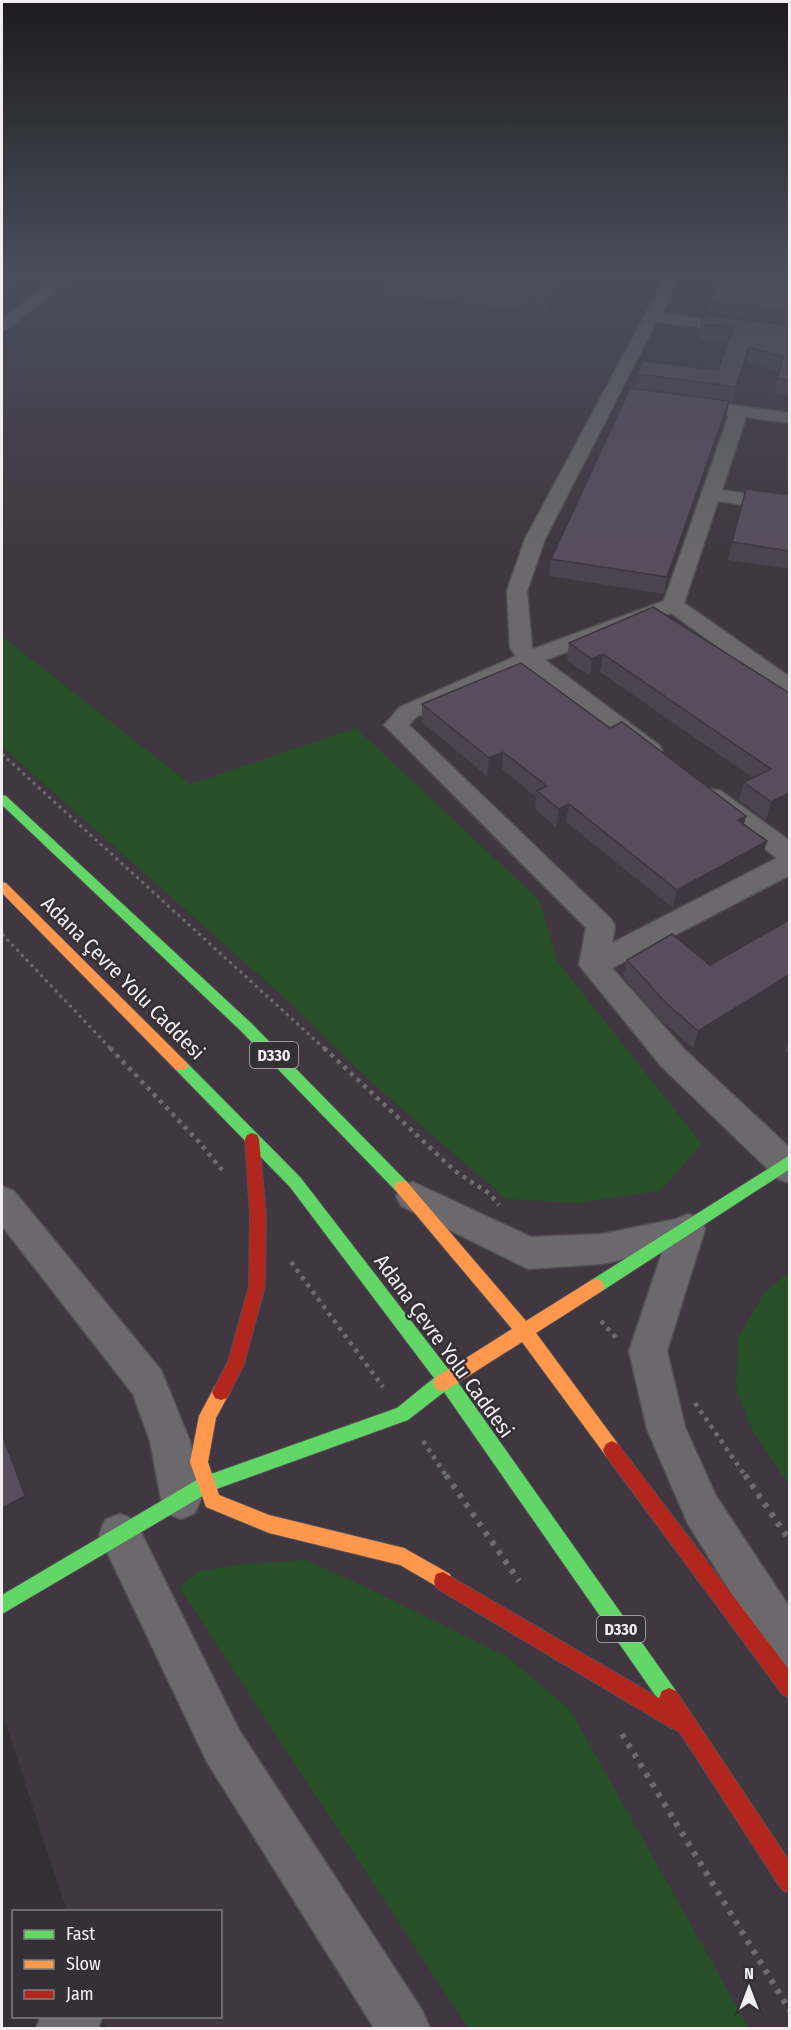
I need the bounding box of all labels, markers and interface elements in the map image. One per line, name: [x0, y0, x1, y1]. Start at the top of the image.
street label: Adana Çevre Yolu Caddesi: [36, 891, 210, 1065]
road number: D330: [250, 1042, 298, 1068]
street label: Adana Çevre Yolu Caddesi: [369, 1249, 519, 1443]
road number: D330: [597, 1616, 645, 1642]
legend: [12, 1910, 222, 2018]
text: Fast: [66, 1923, 95, 1945]
text: Slow: [66, 1953, 101, 1975]
north arrow: [719, 1958, 779, 2018]
text: N: [744, 1964, 754, 1983]
text: Jam: [66, 1983, 94, 2005]

